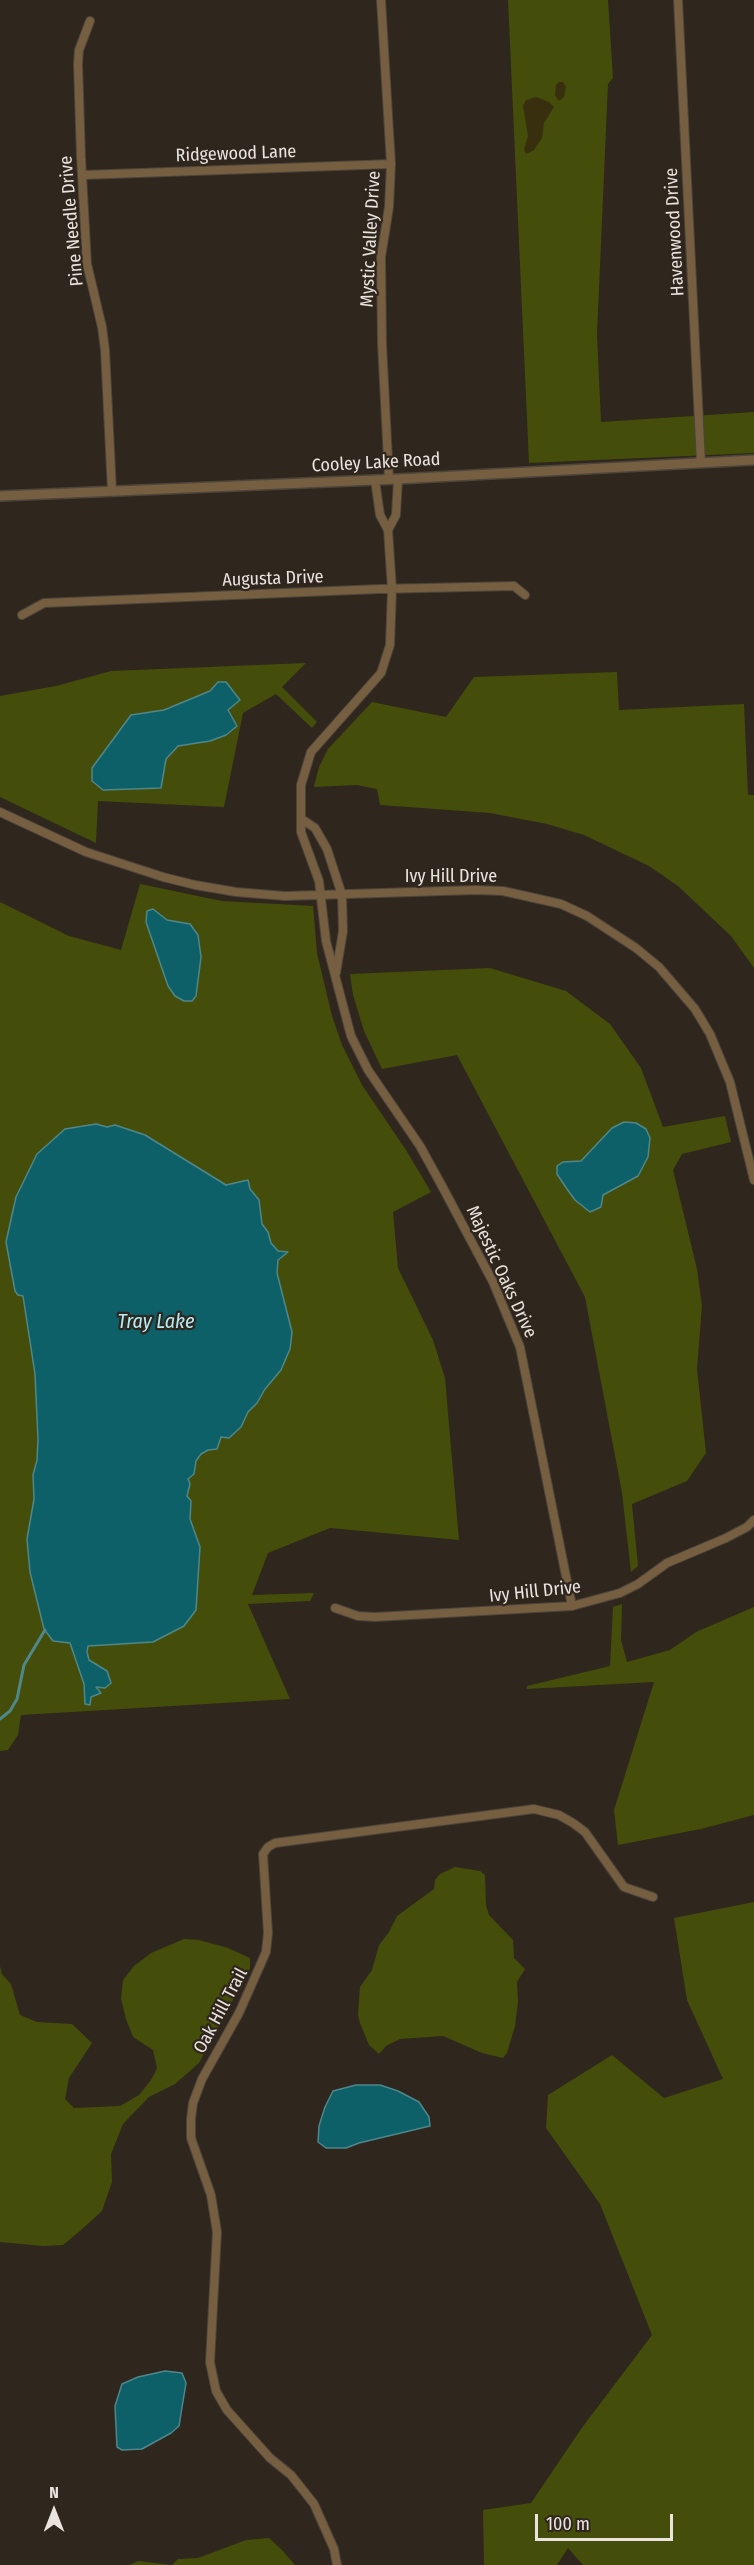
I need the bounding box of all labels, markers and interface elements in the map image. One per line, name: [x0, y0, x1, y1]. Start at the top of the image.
street label: Ridgewood Lane: [175, 141, 297, 167]
street label: Pine Needle Drive: [56, 155, 88, 287]
street label: Havenwood Drive: [661, 167, 689, 297]
street label: Mystic Valley Drive: [357, 170, 385, 308]
street label: Cooley Lake Road: [311, 449, 441, 477]
street label: Augusta Drive: [222, 566, 324, 592]
street label: Ivy Hill Drive: [405, 866, 497, 888]
street label: Majestic Oaks Drive: [461, 1203, 541, 1341]
water label: Tray Lake: [118, 1310, 194, 1334]
street label: Ivy Hill Drive: [488, 1576, 582, 1608]
street label: Oak Hill Trail: [190, 1965, 252, 2057]
north arrow: [24, 2481, 84, 2541]
text: N: [49, 2483, 59, 2502]
scale bar: [538, 2502, 676, 2540]
text: 100 m: [546, 2513, 590, 2535]

